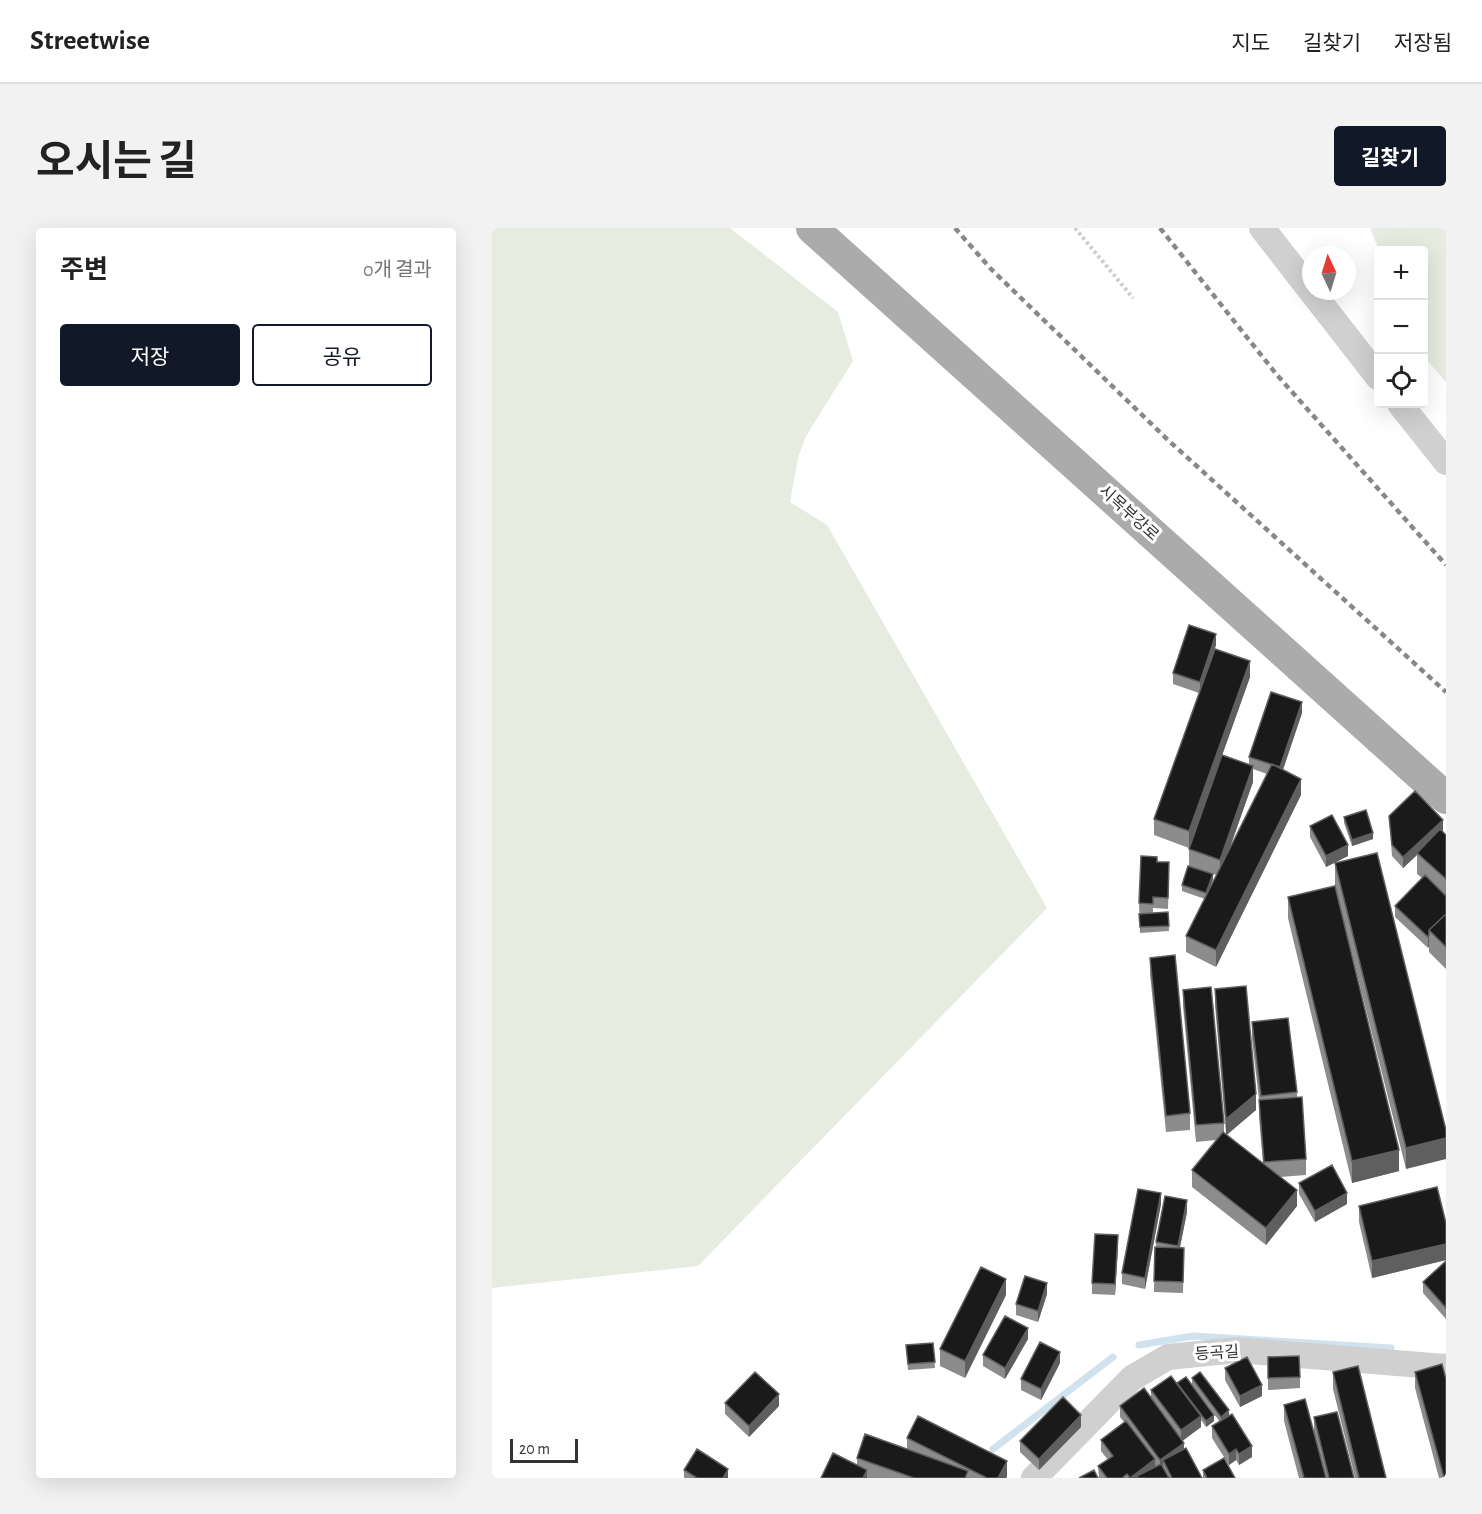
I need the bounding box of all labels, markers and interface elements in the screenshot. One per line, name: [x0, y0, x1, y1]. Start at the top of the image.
text: Streetwise: [30, 27, 150, 55]
text: 지도: [1231, 33, 1270, 54]
text: 길찾기: [1303, 33, 1361, 54]
text: 저장됨: [1394, 33, 1452, 54]
button: 길찾기: [1334, 126, 1446, 186]
text: 오시는 길: [36, 141, 197, 183]
north arrow: [1302, 246, 1356, 300]
map controls: [1374, 246, 1428, 408]
button: +: [1374, 246, 1428, 300]
text: 주변: [60, 257, 108, 283]
text: 0개 결과: [363, 260, 432, 280]
button: −: [1374, 300, 1428, 354]
button: 저장: [60, 324, 240, 386]
button: 공유: [252, 324, 432, 386]
button: locate: [1374, 354, 1428, 408]
street label: 시목부강로: [1096, 482, 1162, 544]
street label: 등곡길: [1194, 1343, 1240, 1363]
scale bar: [510, 1436, 578, 1464]
text: 20 m: [519, 1441, 550, 1457]

